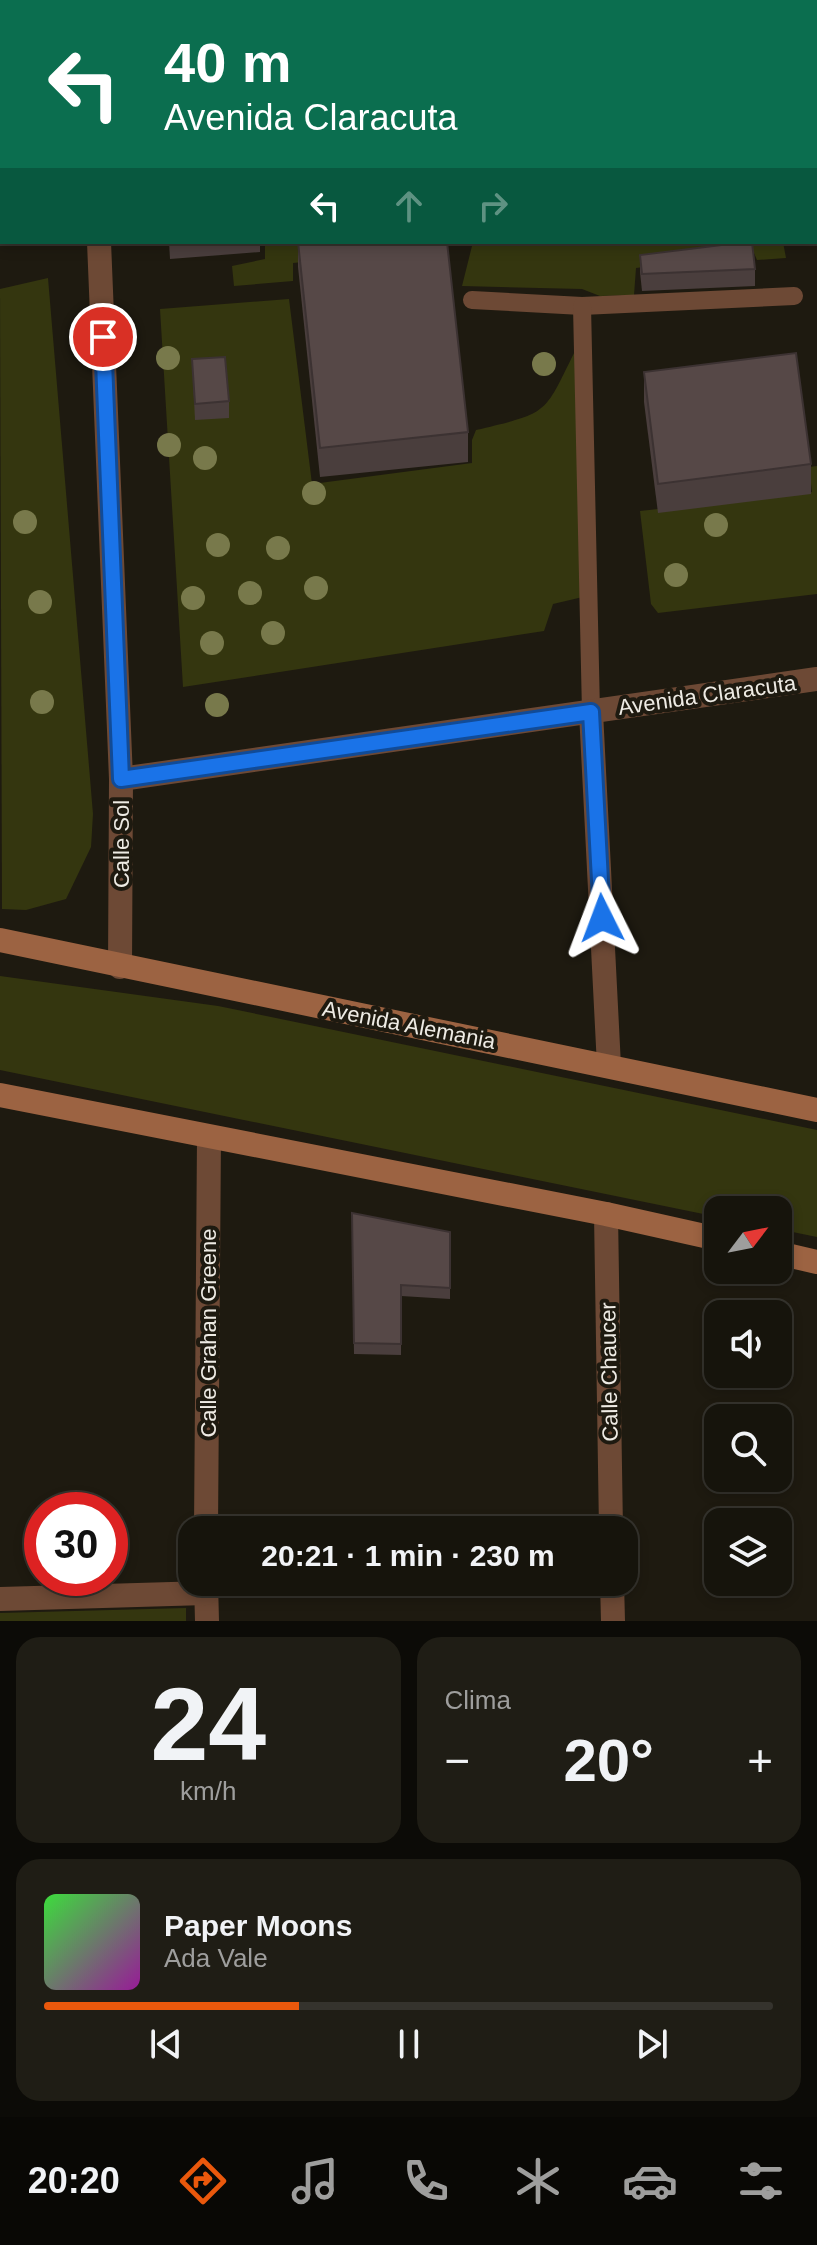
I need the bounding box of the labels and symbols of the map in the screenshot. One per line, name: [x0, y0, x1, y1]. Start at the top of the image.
pin: [69, 303, 137, 371]
street label: Avenida Claracuta: [616, 670, 798, 720]
street label: Calle Sol: [109, 800, 134, 888]
position arrow: [560, 876, 644, 960]
street label: Avenida Alemania: [320, 996, 498, 1054]
north arrow: [704, 1196, 792, 1284]
street label: Calle Grahan Greene: [196, 1228, 221, 1438]
street label: Calle Chaucer: [595, 1302, 623, 1442]
speed limit sign: 30: [24, 1492, 128, 1596]

